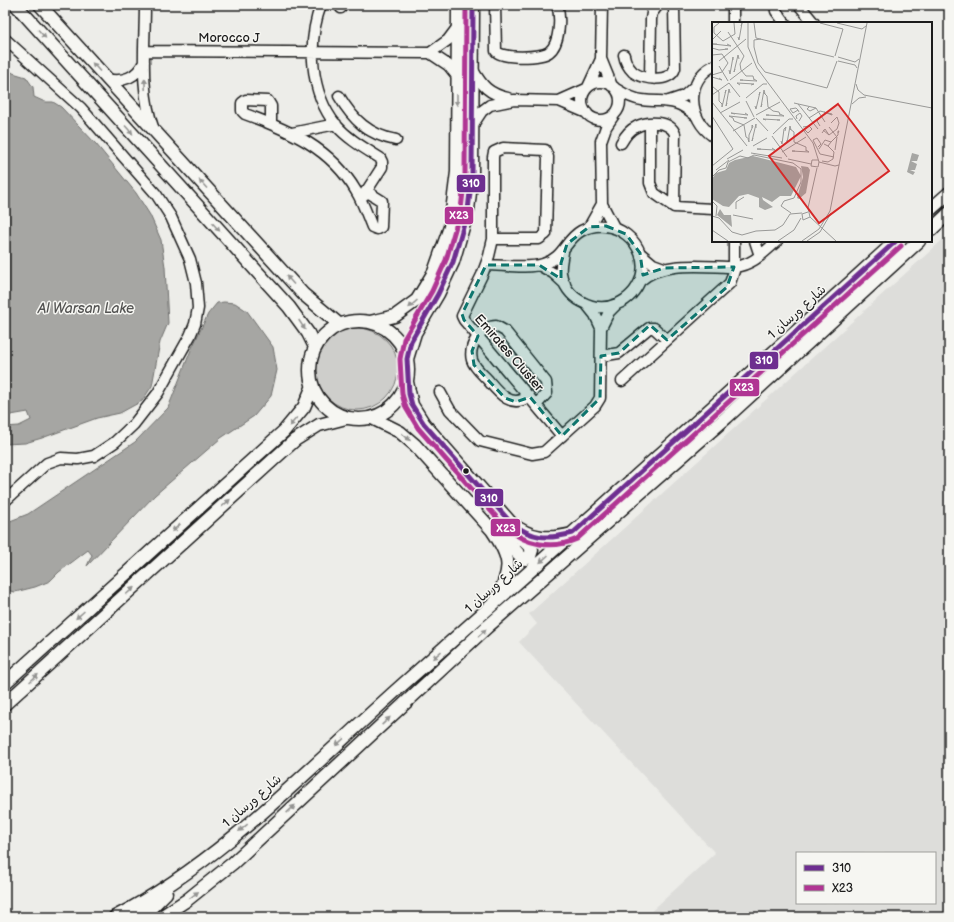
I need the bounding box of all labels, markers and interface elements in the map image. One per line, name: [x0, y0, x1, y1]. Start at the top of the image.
inset map: [712, 22, 932, 242]
one-way arrow: [38, 29, 47, 39]
street label: Morocco J: [198, 30, 260, 46]
one-way arrow: [92, 62, 101, 72]
one-way arrow: [142, 78, 149, 90]
one-way arrow: [454, 94, 460, 107]
one-way arrow: [125, 125, 134, 136]
line badge: 310: [456, 174, 486, 193]
text: 310: [462, 177, 480, 190]
one-way arrow: [198, 179, 207, 189]
line badge: X23: [444, 206, 474, 225]
text: X23: [449, 209, 469, 222]
one-way arrow: [212, 222, 221, 232]
one-way arrow: [285, 275, 295, 285]
street label: شارع ورسان 1: [765, 282, 830, 343]
one-way arrow: [407, 299, 418, 308]
water label: Al Warsan Lake: [37, 300, 134, 317]
street label: Emirates Cluster: [471, 311, 547, 395]
one-way arrow: [298, 319, 306, 330]
line badge: 310: [749, 351, 779, 370]
text: 310: [755, 354, 773, 367]
line badge: X23: [729, 378, 760, 397]
text: X23: [734, 381, 754, 394]
one-way arrow: [288, 416, 297, 427]
one-way arrow: [401, 433, 412, 442]
unlabelled marker: [461, 466, 471, 476]
line badge: 310: [474, 488, 504, 507]
text: 310: [480, 492, 498, 505]
one-way arrow: [221, 499, 232, 508]
line badge: X23: [490, 518, 521, 537]
text: X23: [496, 522, 516, 535]
one-way arrow: [171, 524, 181, 533]
one-way arrow: [539, 555, 550, 564]
street label: شارع ورسان 1: [462, 556, 527, 617]
one-way arrow: [125, 586, 135, 595]
one-way arrow: [74, 611, 85, 620]
one-way arrow: [477, 628, 487, 637]
one-way arrow: [432, 651, 442, 660]
one-way arrow: [29, 673, 39, 683]
one-way arrow: [381, 716, 391, 725]
one-way arrow: [335, 737, 345, 747]
street label: شارع ورسان 1: [219, 771, 285, 832]
one-way arrow: [286, 805, 296, 814]
one-way arrow: [237, 824, 248, 832]
legend: [796, 852, 936, 904]
text: 310: [832, 861, 851, 876]
text: X23: [831, 881, 853, 896]
one-way arrow: [188, 891, 199, 899]

